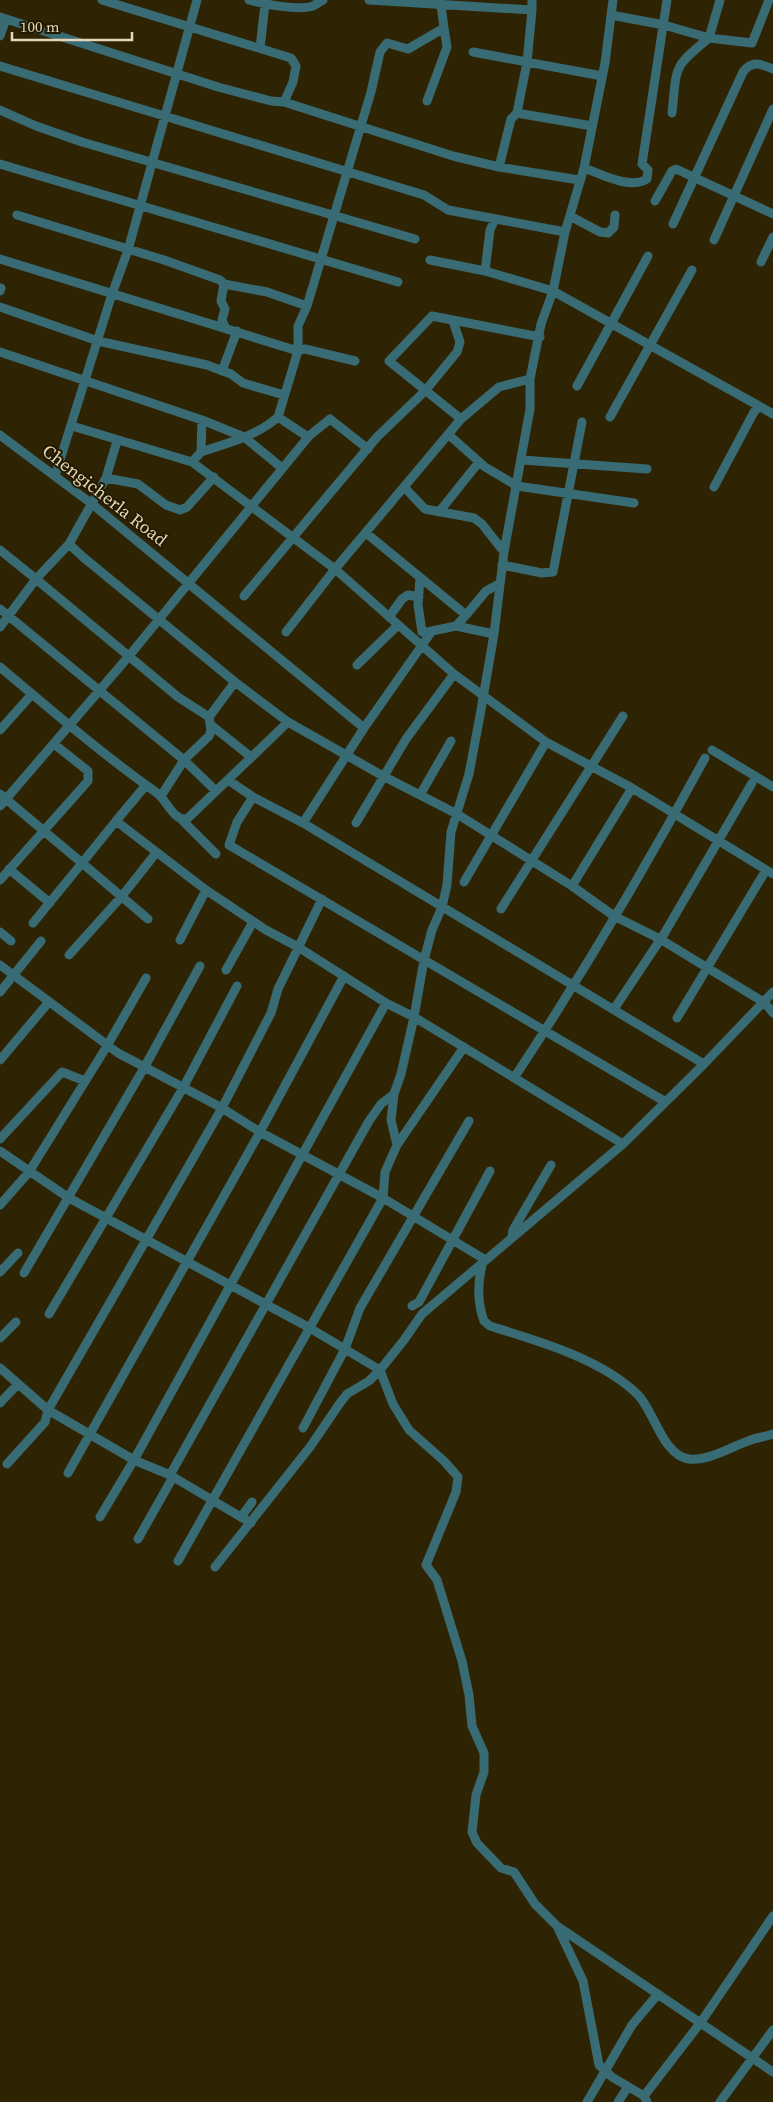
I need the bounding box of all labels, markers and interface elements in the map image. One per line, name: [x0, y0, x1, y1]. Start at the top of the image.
scale bar: [12, 10, 132, 42]
text: 100 m: [20, 16, 60, 37]
street label: Chengicherla Road: [37, 438, 173, 552]

